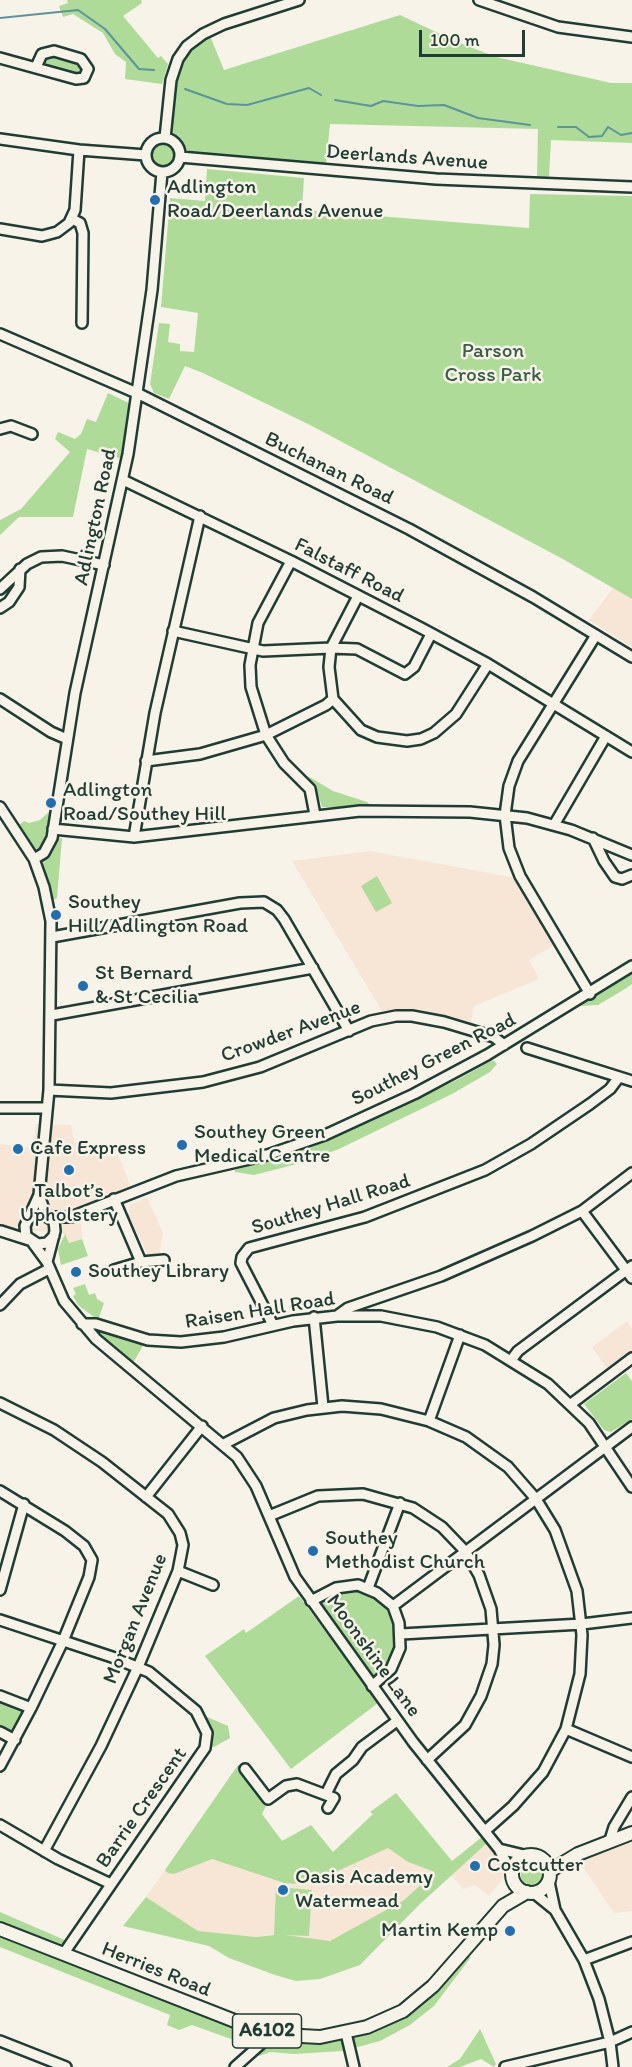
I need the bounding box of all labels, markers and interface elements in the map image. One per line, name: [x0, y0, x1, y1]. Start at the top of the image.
scale bar: [422, 18, 528, 56]
text: 100 m: [430, 29, 480, 51]
street label: Deerlands Avenue: [325, 140, 489, 176]
place label: Adlington Road/Deerlands Avenue: [167, 175, 383, 225]
marker: Adlington Road/Deerlands Avenue: [148, 193, 162, 207]
park label: Parson Cross Park: [444, 339, 542, 389]
street label: Buchanan Road: [260, 427, 398, 511]
street label: Adlington Road: [69, 446, 123, 588]
street label: Falstaff Road: [290, 533, 408, 609]
place label: Adlington Road/Southey Hill: [63, 778, 226, 828]
marker: Adlington Road/Southey Hill: [44, 796, 58, 810]
place label: Southey Hill/Adlington Road: [68, 890, 248, 940]
marker: Southey Hill/Adlington Road: [49, 908, 63, 922]
place label: St Bernard & St Cecilia: [95, 961, 199, 1011]
marker: St Bernard & St Cecilia: [76, 979, 90, 993]
street label: Crowder Avenue: [218, 995, 364, 1069]
street label: Southey Green Road: [347, 1008, 521, 1112]
place label: Southey Green Medical Centre: [194, 1120, 330, 1170]
place label: Cafe Express: [30, 1136, 146, 1162]
marker: Southey Green Medical Centre: [175, 1138, 189, 1152]
marker: Cafe Express: [11, 1142, 25, 1156]
marker: Talbot’s Upholstery: [62, 1163, 76, 1177]
street label: Southey Hall Road: [249, 1169, 413, 1241]
place label: Talbot’s Upholstery: [20, 1179, 118, 1229]
place label: Southey Library: [88, 1259, 229, 1285]
marker: Southey Library: [69, 1265, 83, 1279]
street label: Raisen Hall Road: [183, 1287, 337, 1335]
place label: Southey Methodist Church: [325, 1526, 485, 1576]
marker: Southey Methodist Church: [306, 1544, 320, 1558]
street label: Morgan Avenue: [98, 1550, 174, 1688]
street label: Moonshine Lane: [320, 1590, 426, 1722]
street label: Barrie Crescent: [91, 1743, 193, 1873]
place label: Costcutter: [487, 1853, 583, 1879]
marker: Costcutter: [468, 1859, 482, 1873]
place label: Oasis Academy Watermead: [295, 1865, 433, 1915]
marker: Oasis Academy Watermead: [276, 1883, 290, 1897]
place label: Martin Kemp: [381, 1918, 498, 1944]
marker: Martin Kemp: [503, 1924, 517, 1938]
street label: Herries Road: [98, 1937, 214, 2003]
road number: A6102: [232, 2014, 302, 2048]

